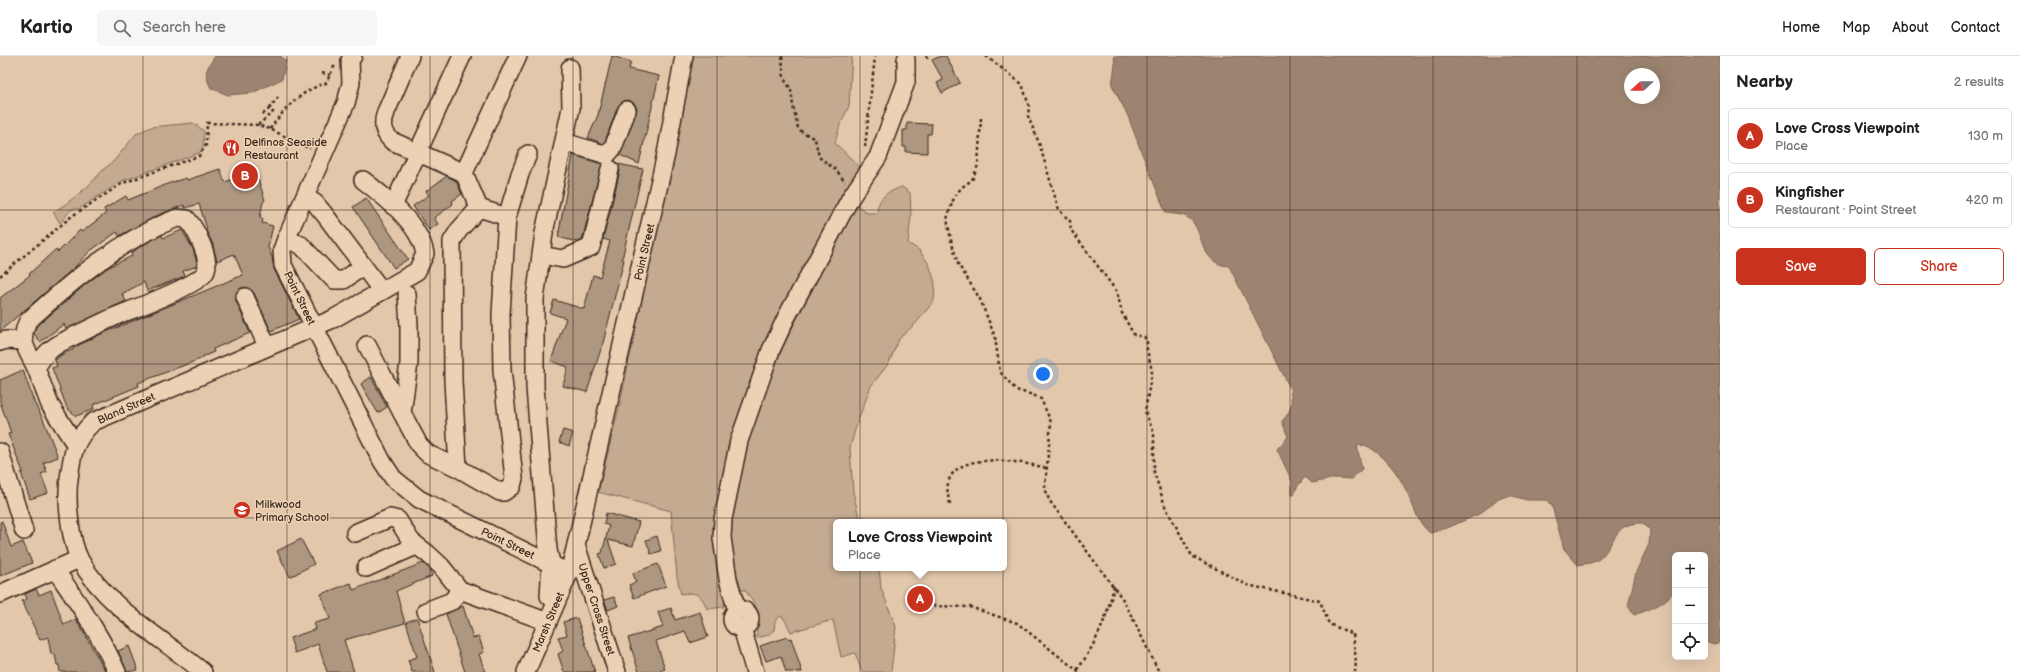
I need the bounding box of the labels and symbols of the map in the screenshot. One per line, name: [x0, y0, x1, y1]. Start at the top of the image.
north arrow: [1624, 68, 1660, 104]
place label: Delfinos Seaside Restaurant: [244, 136, 328, 162]
restaurant icon: Delfinos Seaside Restaurant: [221, 138, 241, 158]
pin: B: [232, 161, 258, 191]
street label: Point Street: [632, 222, 657, 282]
street label: Point Street: [281, 269, 318, 328]
your location: [1033, 364, 1053, 384]
street label: Bland Street: [95, 390, 158, 427]
place label: Milkwood Primary School: [255, 498, 329, 524]
school or university icon: Milkwood Primary School: [232, 500, 252, 520]
street label: Point Street: [479, 525, 537, 562]
street label: Upper Cross Street: [576, 562, 618, 657]
pin: A: [907, 584, 933, 614]
street label: Marsh Street: [530, 590, 567, 654]

